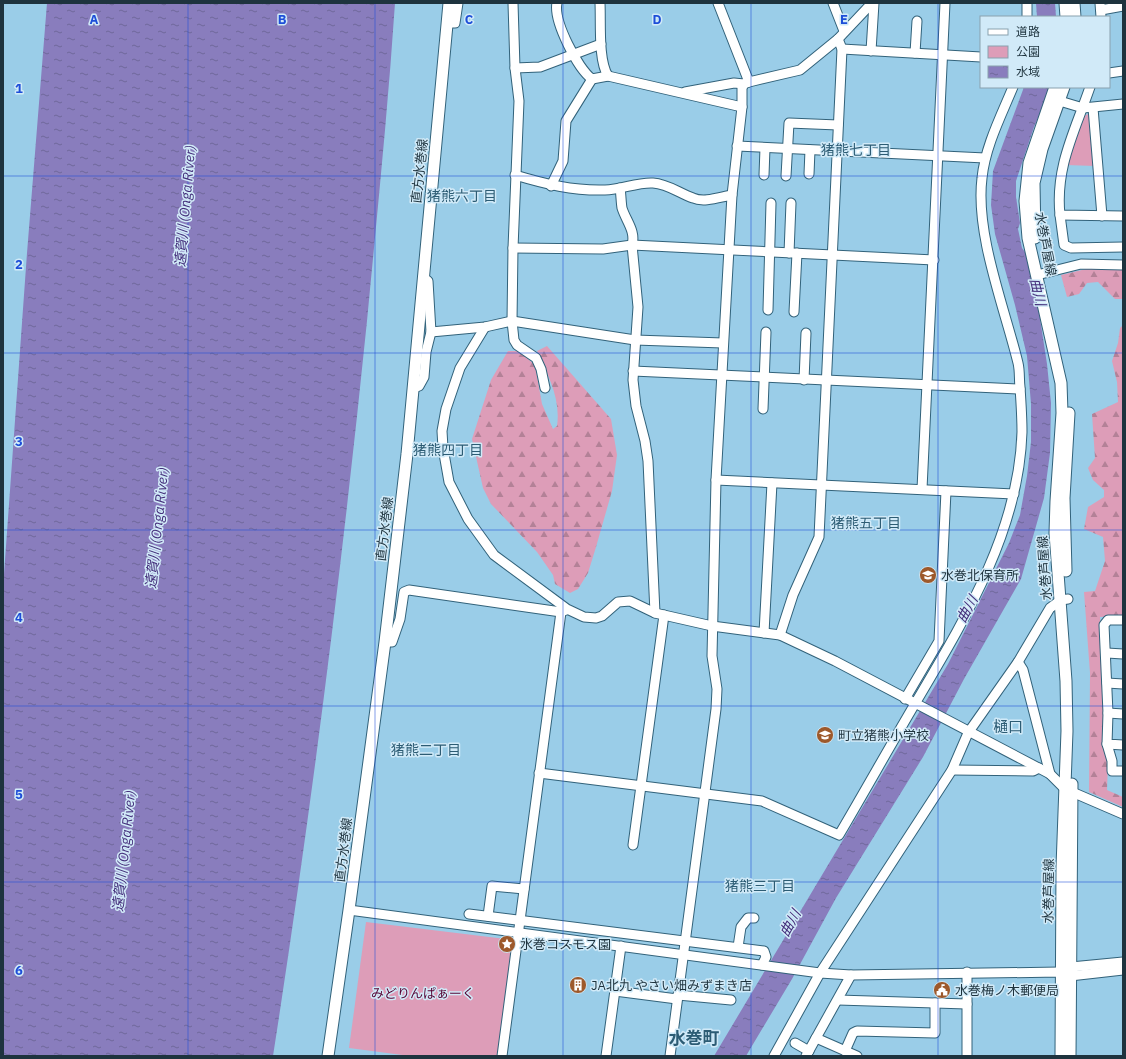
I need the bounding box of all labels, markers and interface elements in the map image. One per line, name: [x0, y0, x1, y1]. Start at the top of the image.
text: A: [90, 11, 99, 28]
text: B: [278, 11, 287, 28]
text: C: [465, 11, 474, 28]
text: D: [652, 11, 662, 28]
text: E: [840, 11, 848, 28]
legend: [980, 16, 1110, 88]
text: 道路: [1016, 24, 1040, 39]
text: 公園: [1016, 44, 1040, 59]
text: 水域: [1016, 64, 1040, 79]
text: 1: [15, 80, 23, 97]
street label: 直方水巻線: [408, 138, 431, 204]
district label: 猪熊七丁目: [821, 141, 891, 159]
water label: 遠賀川 (Onga River): [171, 145, 199, 267]
district label: 猪熊六丁目: [427, 187, 497, 205]
street label: 水巻芦屋線: [1031, 211, 1060, 278]
text: 2: [15, 256, 23, 273]
water label: 曲川: [1026, 276, 1050, 310]
text: 3: [15, 433, 23, 450]
district label: 猪熊四丁目: [413, 441, 483, 459]
water label: 遠賀川 (Onga River): [142, 466, 172, 590]
street label: 直方水巻線: [372, 496, 397, 562]
district label: 猪熊五丁目: [831, 514, 901, 532]
street label: 水巻芦屋線: [1034, 535, 1055, 601]
school or university icon: 水巻北保育所: [918, 565, 938, 585]
place label: 水巻北保育所: [941, 567, 1019, 584]
water label: 曲川: [952, 591, 983, 626]
text: 4: [15, 609, 23, 626]
district label: 樋口: [993, 717, 1023, 736]
school or university icon: 町立猪熊小学校: [815, 725, 835, 745]
place label: 町立猪熊小学校: [838, 727, 929, 744]
district label: 猪熊二丁目: [391, 741, 461, 759]
text: 5: [15, 786, 23, 803]
water label: 遠賀川 (Onga River): [109, 789, 139, 913]
street label: 直方水巻線: [331, 817, 356, 883]
street label: 水巻芦屋線: [1039, 858, 1058, 924]
district label: 猪熊三丁目: [725, 877, 795, 895]
water label: 曲川: [775, 905, 806, 940]
place icon: 水巻コスモス園: [497, 934, 517, 954]
place label: 水巻コスモス園: [520, 936, 611, 953]
text: 6: [15, 962, 23, 979]
building icon: JA北九 やさい畑みずまき店: [568, 975, 588, 995]
place label: JA北九 やさい畑みずまき店: [591, 977, 752, 994]
public building icon: 水巻梅ノ木郵便局: [932, 980, 952, 1000]
place label: 水巻梅ノ木郵便局: [955, 982, 1059, 999]
park label: みどりんぱぁーく: [371, 985, 475, 1002]
district label: 水巻町: [669, 1027, 720, 1049]

